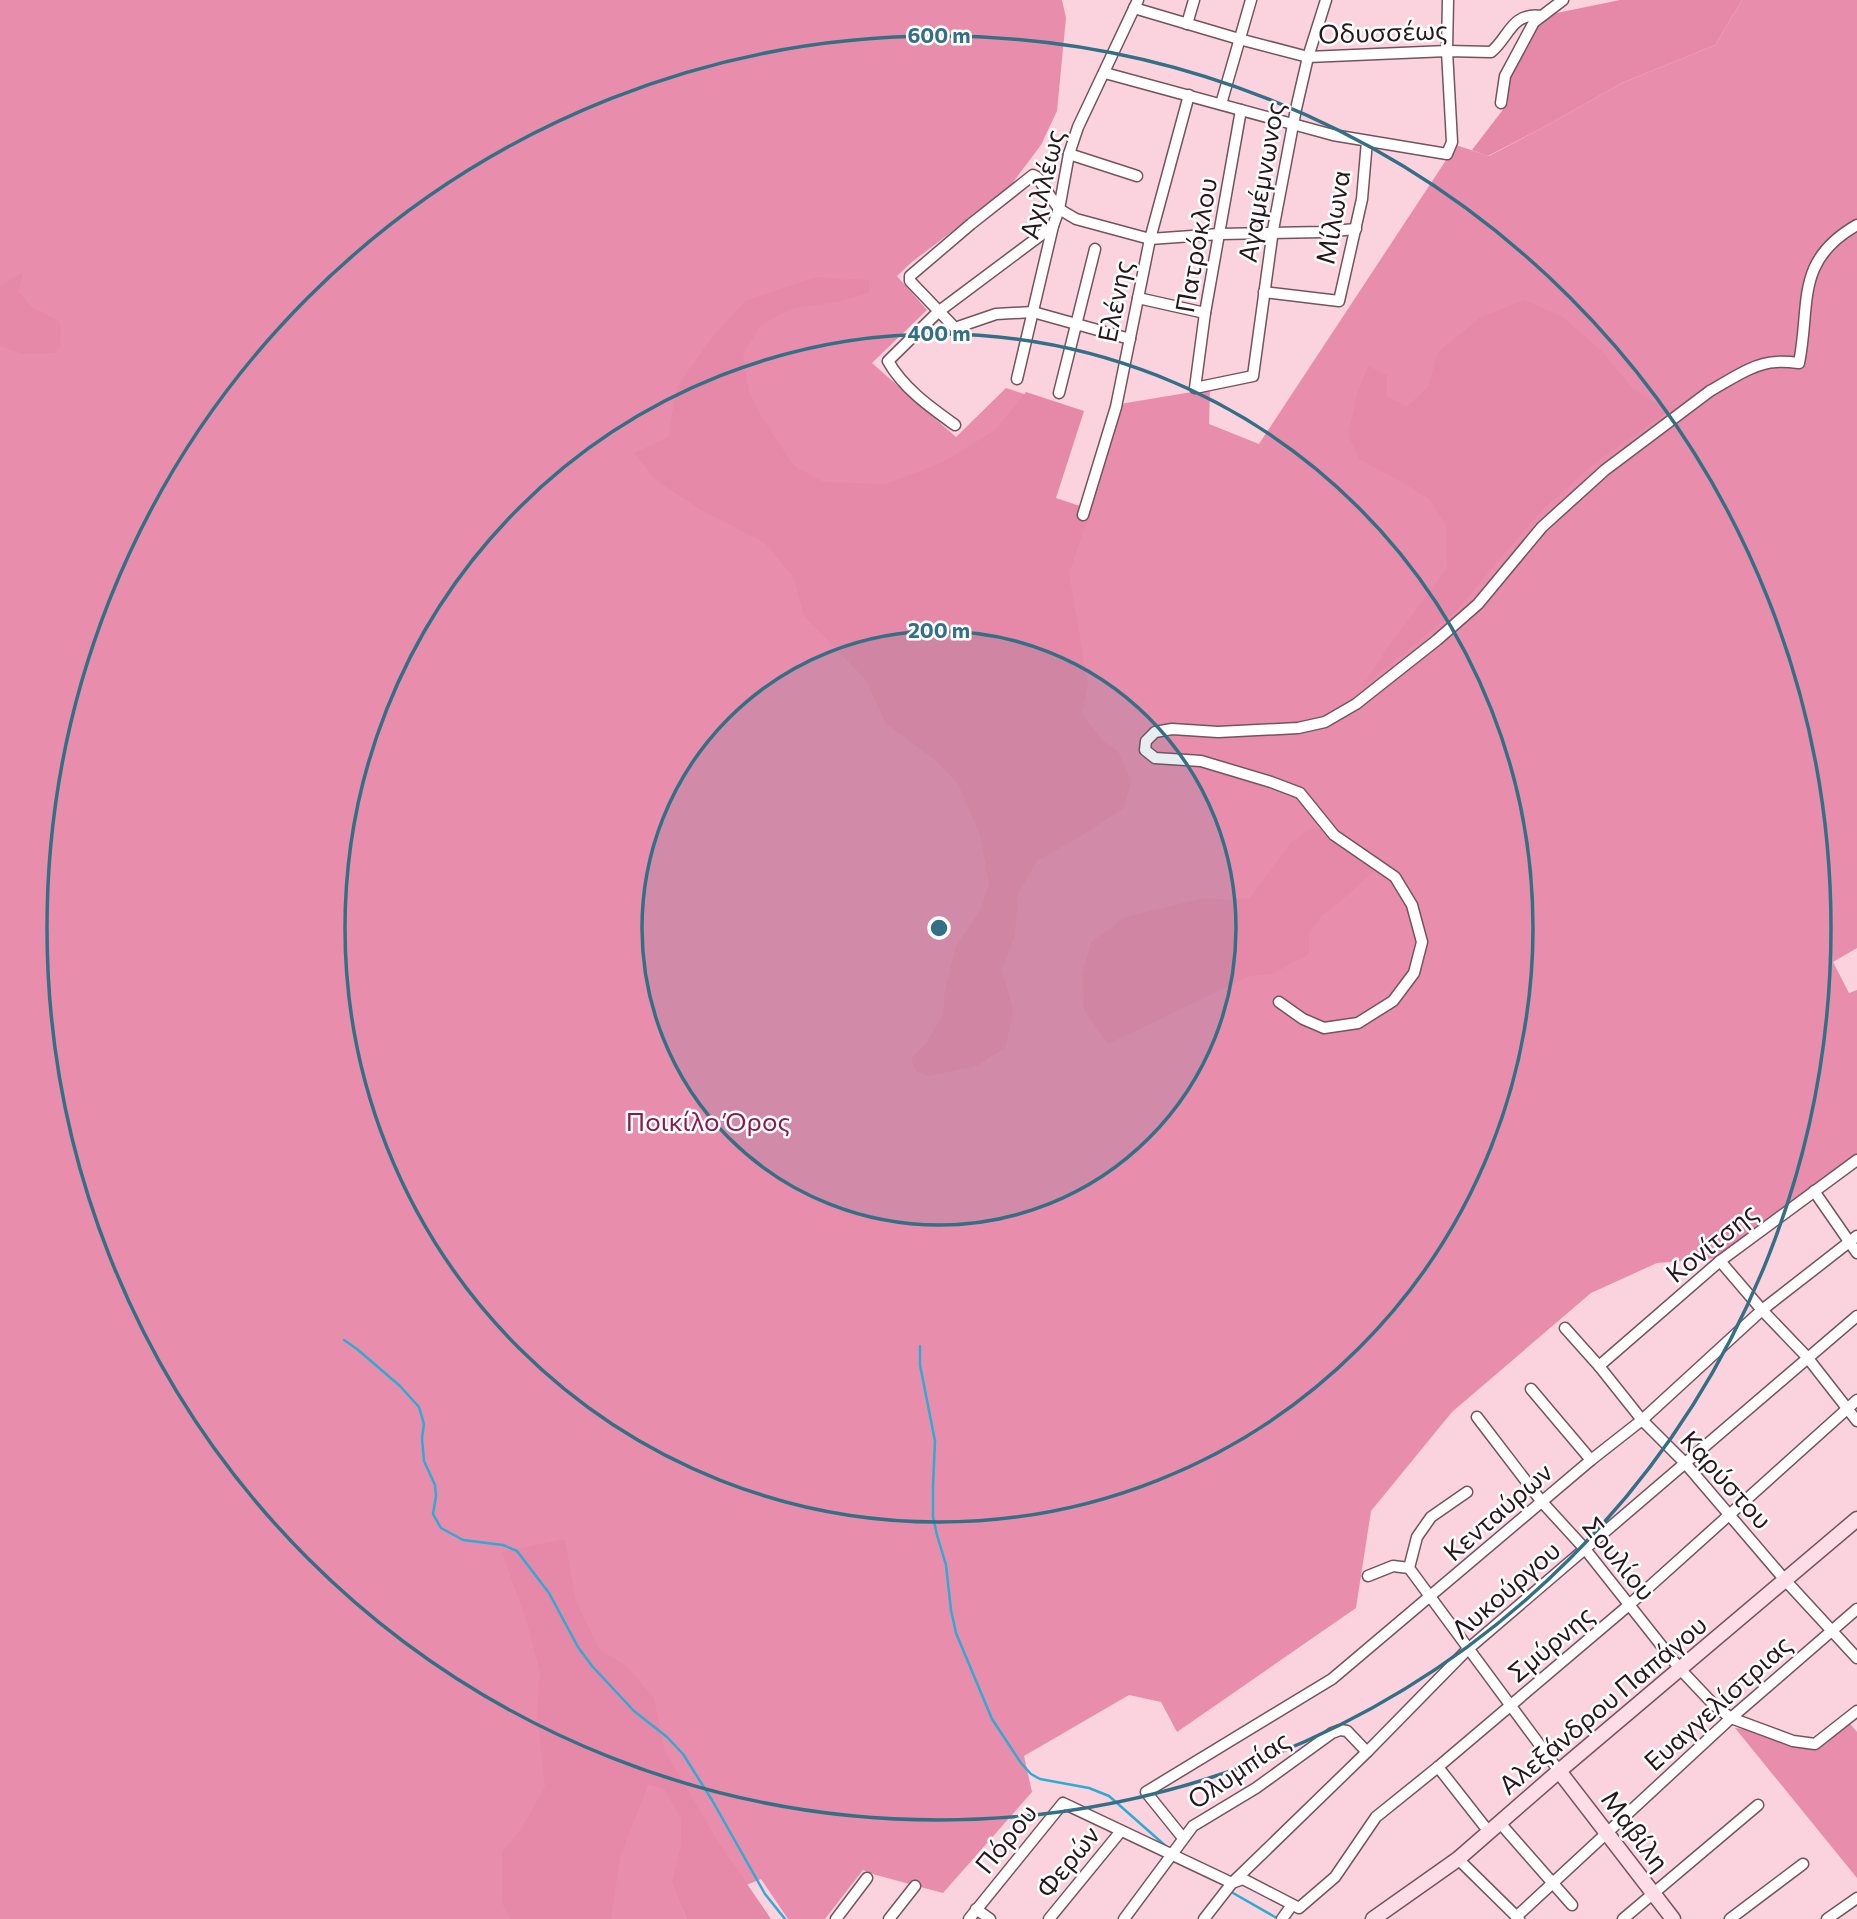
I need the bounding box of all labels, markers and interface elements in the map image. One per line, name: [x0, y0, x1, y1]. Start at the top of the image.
street label: Οδυσσέως: [1318, 13, 1448, 49]
text: 600 m: [907, 22, 971, 47]
street label: Αγαμέμνωνος: [1231, 99, 1289, 265]
street label: Αχιλλέως: [1012, 126, 1070, 242]
street label: Μίλωνα: [1309, 168, 1355, 266]
street label: Πατρόκλου: [1168, 175, 1222, 315]
street label: Ελένης: [1090, 257, 1138, 345]
text: 400 m: [907, 320, 971, 345]
text: 200 m: [908, 617, 970, 642]
centre of rings: [927, 916, 951, 940]
park label: Ποικίλο Όρος: [626, 1105, 790, 1136]
street label: Κονίτσης: [1659, 1196, 1763, 1288]
street label: Καρύστου: [1675, 1424, 1779, 1534]
street label: Κενταύρων: [1436, 1455, 1558, 1567]
street label: Σουλίου: [1577, 1510, 1663, 1606]
street label: Λυκούργου: [1444, 1533, 1566, 1645]
street label: Σμύρνης: [1501, 1598, 1599, 1688]
street label: Αλεξάνδρου Παπάγου: [1492, 1608, 1712, 1800]
street label: Ευαγγελίστριας: [1637, 1628, 1797, 1776]
street label: Ολυμπίας: [1181, 1724, 1295, 1814]
street label: Μαβίλη: [1596, 1784, 1676, 1876]
street label: Πόρου: [968, 1797, 1042, 1879]
street label: Φερών: [1029, 1819, 1105, 1903]

